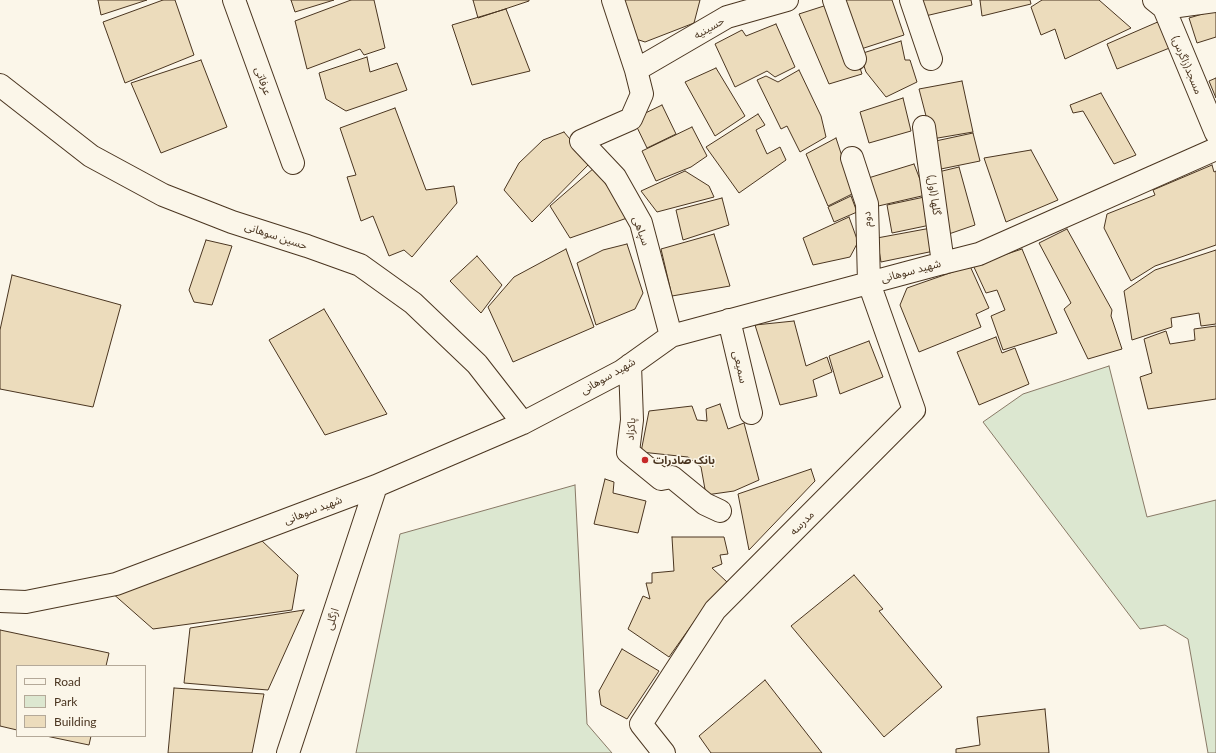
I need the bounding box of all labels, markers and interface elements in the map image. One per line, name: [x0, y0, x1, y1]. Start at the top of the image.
street label: حسینیه: [691, 14, 727, 42]
street label: مسجد(زاگرس): [1169, 34, 1205, 96]
street label: عرفاتی: [252, 65, 274, 97]
street label: گلها (اول): [925, 174, 943, 216]
street label: دوم: [860, 211, 874, 227]
street label: سپاهی: [630, 214, 652, 248]
street label: حسین سوهانی: [243, 220, 309, 252]
street label: شهید سوهانی: [880, 257, 942, 285]
street label: سمیعی: [730, 349, 750, 385]
street label: شهید سوهانی: [578, 355, 638, 397]
street label: پاکزاد: [623, 417, 639, 441]
place label: بانک صادرات: [653, 453, 715, 467]
marker: بانک صادرات: [640, 455, 650, 465]
street label: شهید سوهانی: [282, 493, 344, 527]
street label: مدرسه: [787, 508, 817, 538]
street label: ازگلی: [322, 606, 342, 632]
legend: [16, 665, 146, 737]
text: Road: [54, 674, 81, 689]
text: Park: [54, 694, 77, 709]
text: Building: [54, 714, 97, 729]

